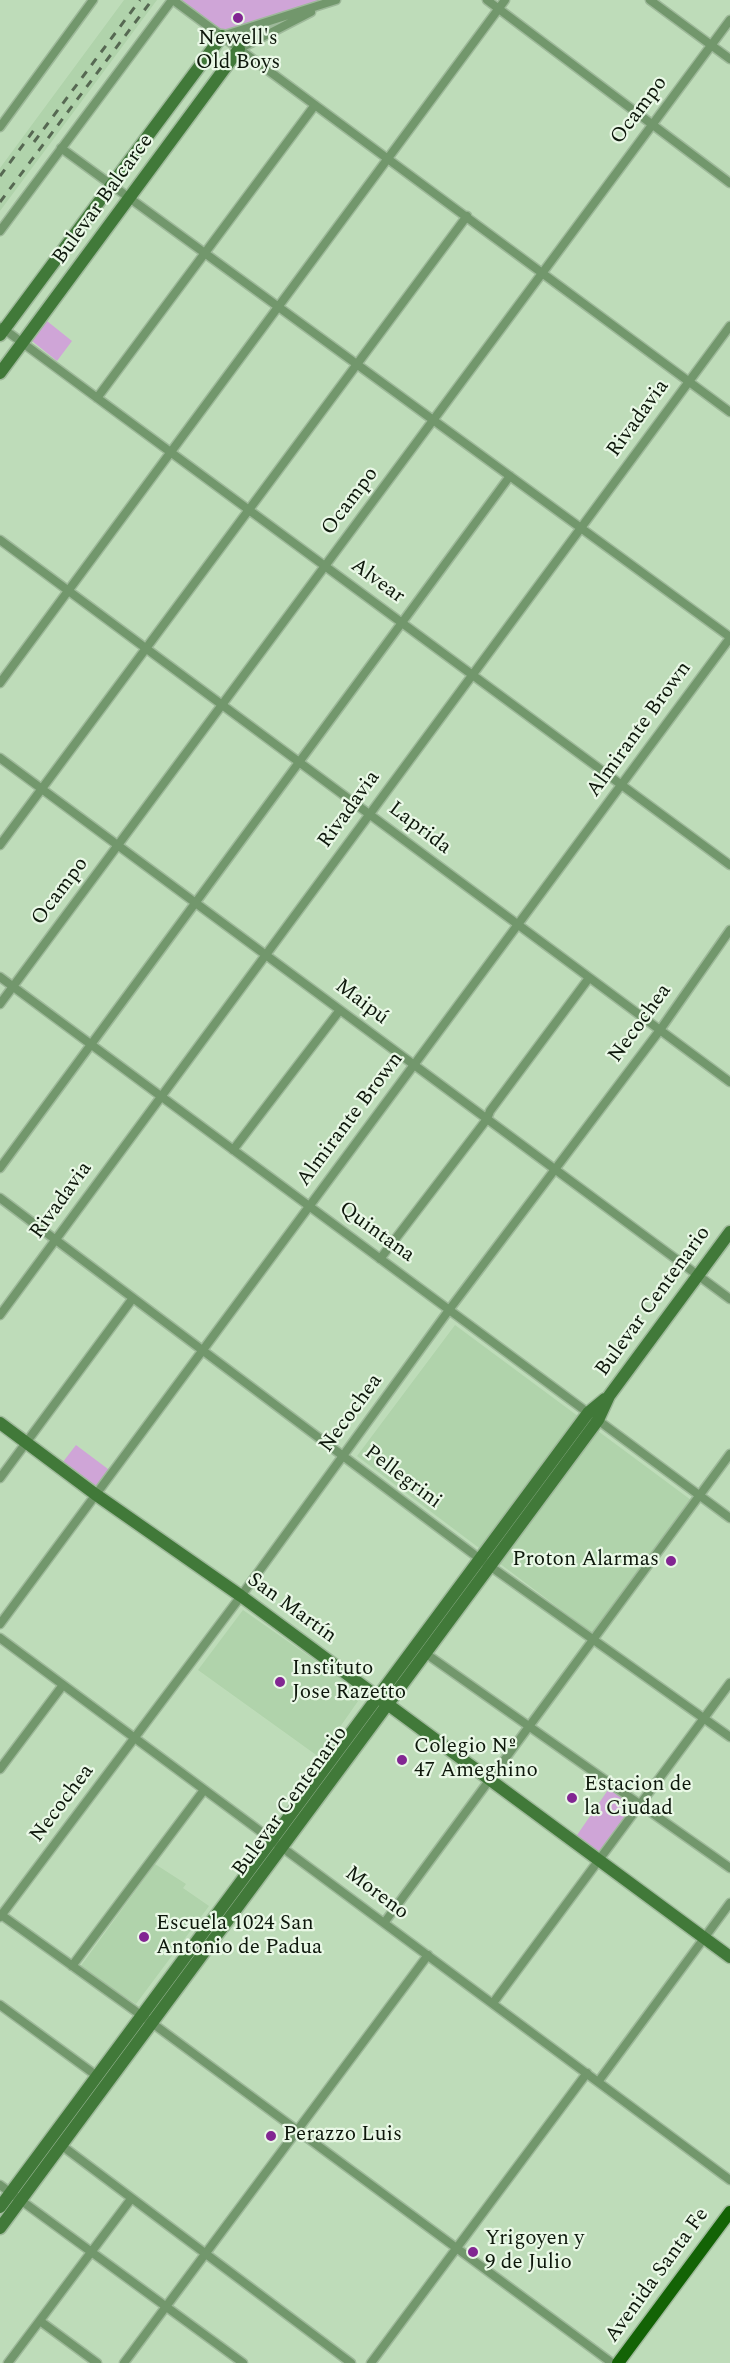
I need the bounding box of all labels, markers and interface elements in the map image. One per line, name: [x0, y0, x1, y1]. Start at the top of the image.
marker: Newell's Old Boys: [231, 11, 245, 25]
place label: Newell's Old Boys: [196, 27, 280, 77]
street label: Ocampo: [606, 72, 674, 150]
street label: Bulevar Balcarce: [48, 130, 160, 270]
street label: Rivadavia: [602, 375, 676, 463]
street label: Ocampo: [317, 463, 385, 541]
street label: Alvear: [345, 554, 409, 610]
street label: Almirante Brown: [582, 657, 698, 803]
street label: Rivadavia: [313, 766, 387, 854]
street label: Laprida: [383, 797, 455, 861]
street label: Ocampo: [27, 853, 95, 931]
street label: Maipú: [329, 975, 393, 1031]
street label: Necochea: [604, 980, 678, 1068]
street label: Almirante Brown: [292, 1048, 410, 1192]
street label: Rivadavia: [25, 1157, 99, 1245]
street label: Quintana: [333, 1197, 419, 1269]
street label: Bulevar Centenario: [591, 1222, 717, 1382]
street label: Necochea: [315, 1370, 389, 1458]
street label: Pellegrini: [358, 1441, 446, 1515]
place label: Proton Alarmas: [512, 1548, 659, 1574]
marker: Proton Alarmas: [664, 1554, 678, 1568]
street label: San Martín: [241, 1568, 341, 1650]
place label: Instituto Jose Razetto: [292, 1657, 406, 1707]
marker: Instituto Jose Razetto: [273, 1675, 287, 1689]
street label: Bulevar Centenario: [228, 1722, 354, 1882]
place label: Colegio Nº 47 Ameghino: [414, 1735, 538, 1785]
marker: Colegio Nº 47 Ameghino: [395, 1753, 409, 1767]
street label: Necochea: [25, 1760, 101, 1848]
place label: Estacion de la Ciudad: [584, 1773, 692, 1823]
marker: Estacion de la Ciudad: [565, 1791, 579, 1805]
street label: Moreno: [339, 1862, 413, 1926]
place label: Escuela 1024 San Antonio de Padua: [156, 1912, 322, 1962]
marker: Escuela 1024 San Antonio de Padua: [137, 1930, 151, 1944]
place label: Perazzo Luis: [283, 2123, 402, 2149]
marker: Perazzo Luis: [264, 2129, 278, 2143]
street label: Avenida Santa Fe: [601, 2204, 715, 2348]
place label: Yrigoyen y 9 de Julio: [485, 2227, 584, 2277]
marker: Yrigoyen y 9 de Julio: [466, 2245, 480, 2259]

